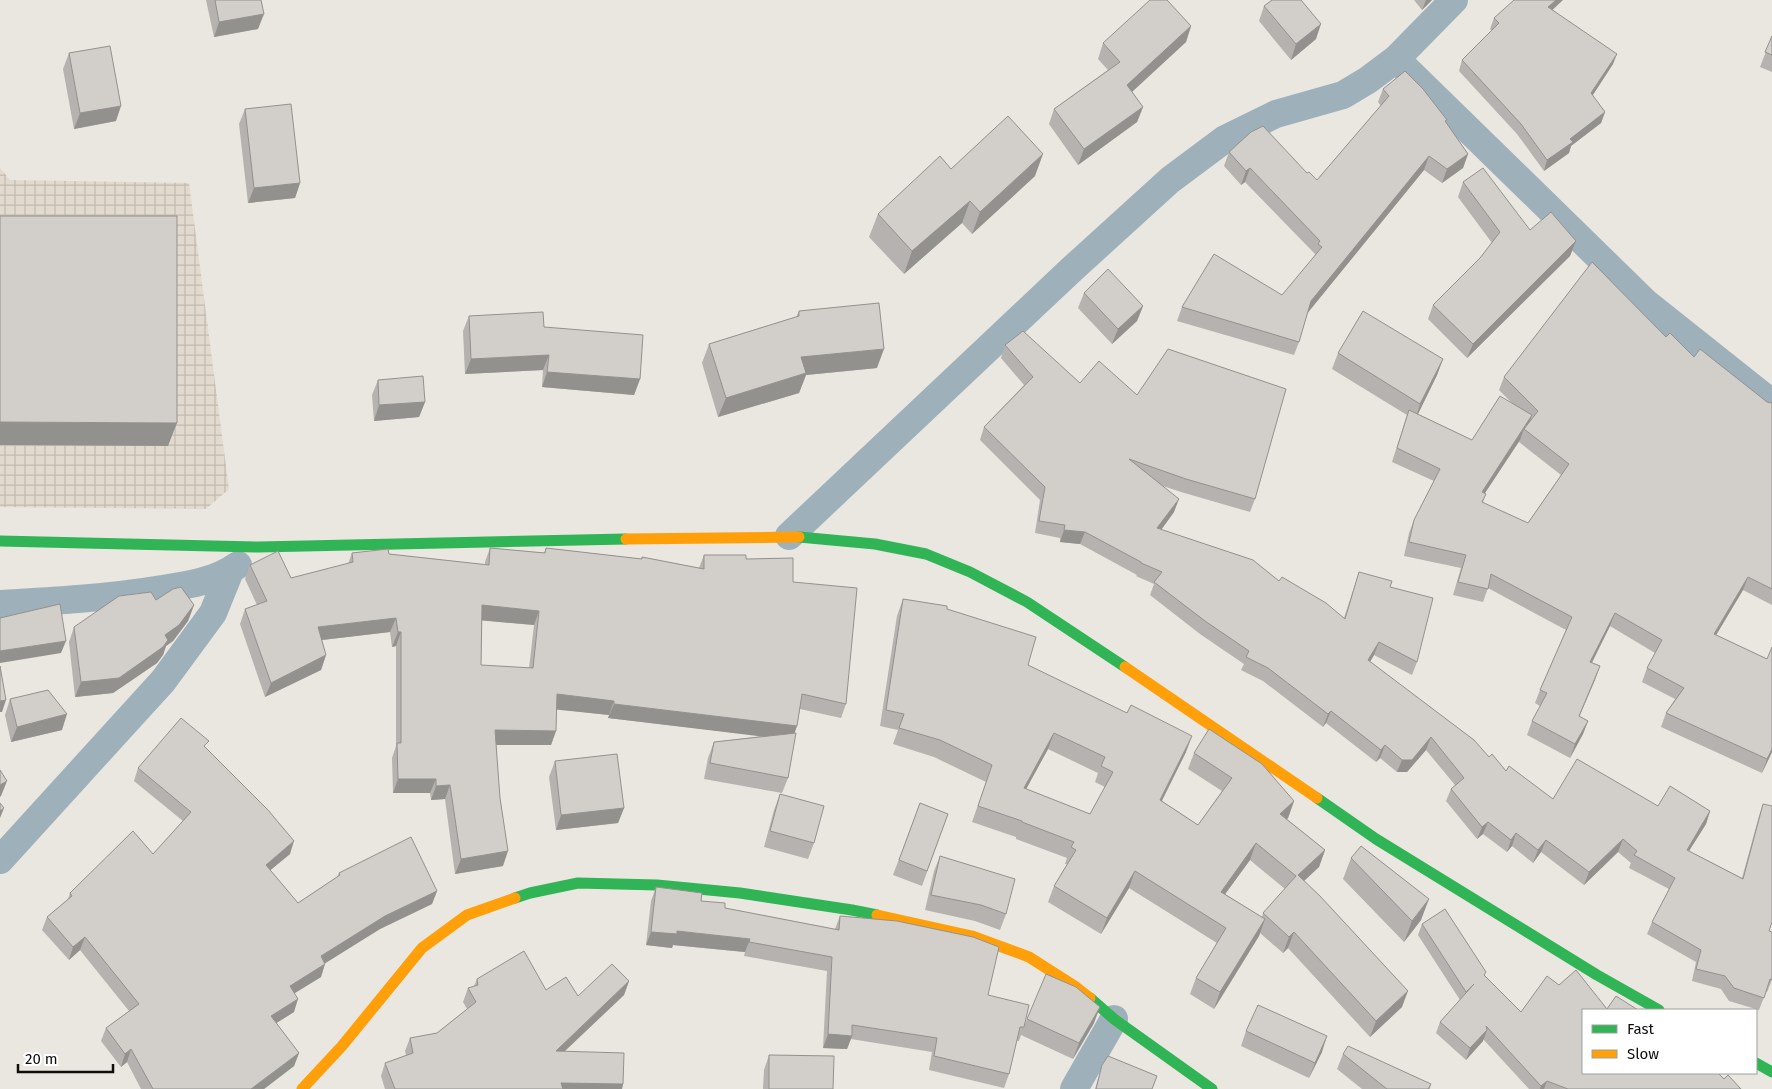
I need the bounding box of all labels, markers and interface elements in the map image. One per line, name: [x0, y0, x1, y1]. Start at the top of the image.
legend: [1582, 1009, 1757, 1074]
text: Fast: [1627, 1020, 1654, 1038]
scale bar: [18, 1042, 112, 1074]
text: Slow: [1627, 1045, 1659, 1063]
text: 20 m: [25, 1050, 58, 1068]

